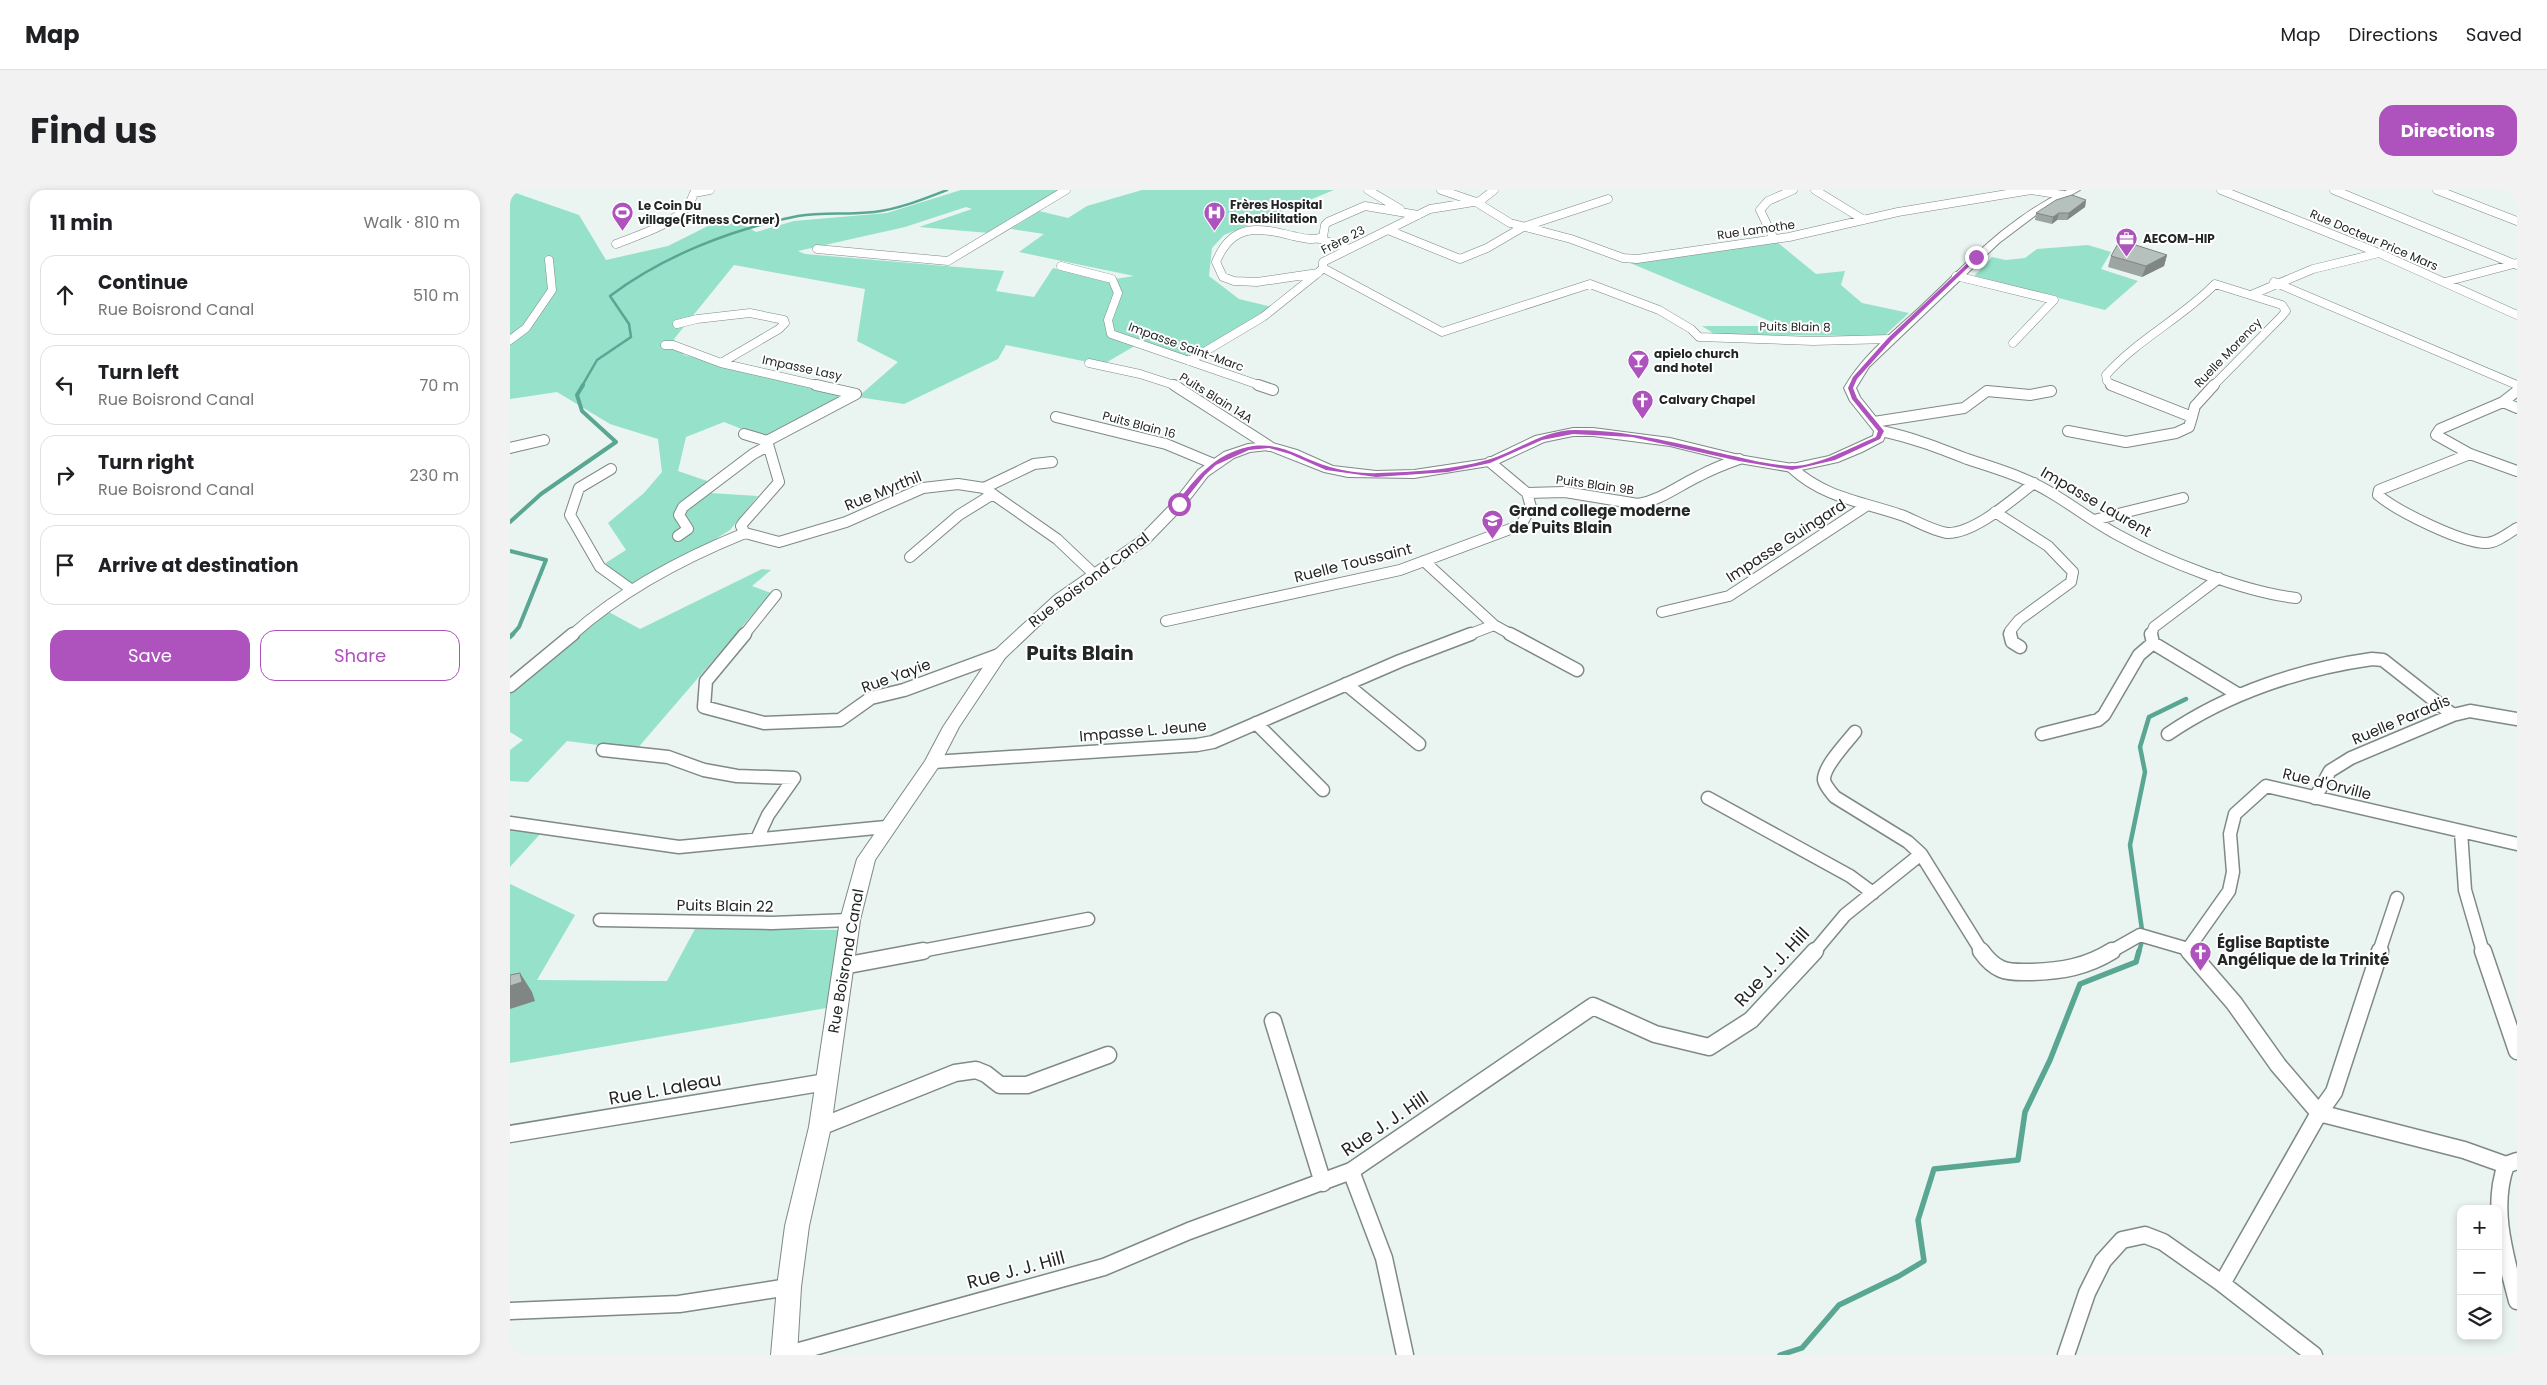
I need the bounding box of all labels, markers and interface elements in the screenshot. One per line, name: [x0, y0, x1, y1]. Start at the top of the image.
text: Map: [25, 18, 80, 51]
text: Map: [2281, 22, 2320, 47]
text: Directions: [2348, 22, 2438, 47]
text: Saved: [2466, 22, 2522, 47]
button: Directions: [2379, 105, 2517, 156]
text: Find us: [30, 106, 157, 155]
place label: Frères Hospital Rehabilitation: [1230, 196, 1322, 227]
place label: Le Coin Du village(Fitness Corner): [638, 197, 780, 228]
hospital icon: Frères Hospital Rehabilitation: [1202, 200, 1226, 231]
sports icon: Le Coin Du village(Fitness Corner): [610, 201, 634, 232]
street label: Rue Docteur Price Mars: [2307, 205, 2441, 274]
text: 11 min: [50, 208, 113, 237]
text: Walk · 810 m: [363, 211, 460, 234]
street label: Rue Lamothe: [1716, 216, 1796, 243]
street label: Frère 23: [1318, 221, 1368, 258]
office icon: AECOM-HIP: [2115, 227, 2139, 258]
place label: AECOM-HIP: [2143, 230, 2215, 247]
route end: [1965, 246, 1988, 269]
text: Continue: [98, 269, 188, 296]
icon: ahead: [51, 281, 79, 309]
text: 510 m: [413, 284, 459, 307]
text: Rue Boisrond Canal: [98, 298, 254, 321]
street label: Ruelle Morency: [2190, 314, 2265, 391]
street label: Puits Blain 8: [1759, 317, 1831, 336]
street label: Impasse Saint-Marc: [1126, 318, 1246, 375]
place label: apielo church and hotel: [1654, 345, 1739, 376]
bar icon: apielo church and hotel: [1626, 349, 1650, 380]
street label: Impasse Lasy: [761, 351, 844, 384]
text: Turn left: [98, 359, 179, 386]
street label: Puits Blain 14A: [1177, 368, 1256, 427]
icon: left: [51, 371, 79, 399]
text: 70 m: [419, 374, 459, 397]
text: Rue Boisrond Canal: [98, 388, 254, 411]
church icon: Calvary Chapel: [1631, 388, 1655, 419]
place label: Calvary Chapel: [1659, 391, 1755, 408]
street label: Puits Blain 16: [1101, 407, 1178, 442]
text: Turn right: [98, 449, 194, 476]
icon: right: [51, 461, 79, 489]
street label: Impasse Laurent: [2037, 461, 2155, 542]
text: 230 m: [410, 464, 459, 487]
street label: Rue Myrthil: [841, 466, 924, 516]
street label: Puits Blain 9B: [1555, 471, 1635, 498]
text: Rue Boisrond Canal: [98, 478, 254, 501]
route start: [1168, 493, 1191, 516]
street label: Impasse Guingard: [1722, 494, 1850, 587]
place label: Grand college moderne de Puits Blain: [1509, 500, 1690, 538]
school or university icon: Grand college moderne de Puits Blain: [1481, 508, 1505, 539]
street label: Rue Boisrond Canal: [1024, 527, 1153, 632]
street label: Ruelle Toussaint: [1292, 538, 1414, 587]
icon: arrive: [51, 551, 79, 579]
text: Arrive at destination: [98, 552, 299, 579]
button: Save: [50, 630, 250, 681]
button: Share: [260, 630, 460, 681]
district label: Puits Blain: [1026, 639, 1134, 667]
street label: Rue Yayie: [858, 653, 933, 698]
street label: Ruelle Paradis: [2348, 689, 2453, 750]
street label: Impasse L. Jeune: [1078, 714, 1208, 747]
street label: Rue d'Orville: [2281, 762, 2374, 805]
street label: Rue Boisrond Canal: [822, 887, 869, 1035]
street label: Puits Blain 22: [676, 894, 774, 917]
street label: Rue J. J. Hill: [1728, 921, 1815, 1012]
place label: Église Baptiste Angélique de la Trinité: [2217, 932, 2389, 970]
church icon: Église Baptiste Angélique de la Trinité: [2189, 940, 2213, 971]
street label: Rue L. Laleau: [607, 1066, 723, 1111]
street label: Rue J. J. Hill: [1336, 1085, 1433, 1162]
map controls: [2457, 1205, 2502, 1340]
button: +: [2457, 1205, 2502, 1250]
street label: Rue J. J. Hill: [964, 1244, 1068, 1295]
button: −: [2457, 1250, 2502, 1295]
button: layers: [2457, 1295, 2502, 1340]

